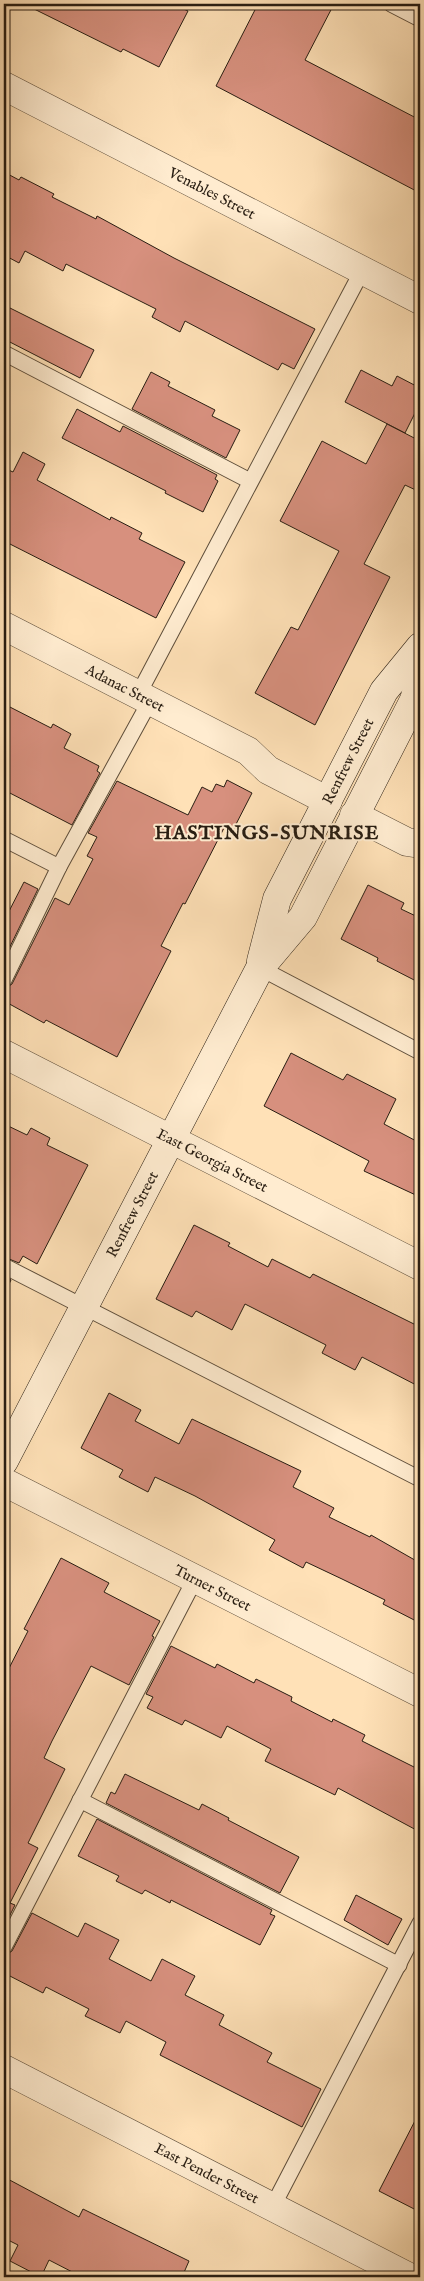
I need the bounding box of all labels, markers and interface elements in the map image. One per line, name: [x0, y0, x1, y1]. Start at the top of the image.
street label: Venables Street: [165, 162, 259, 223]
street label: Adanac Street: [81, 659, 168, 716]
street label: Renfrew Street: [318, 715, 378, 808]
district label: HASTINGS-SUNRISE: [155, 821, 379, 846]
street label: East Georgia Street: [154, 1124, 271, 1196]
street label: Renfrew Street: [102, 1168, 162, 1261]
street label: Turner Street: [171, 1560, 254, 1615]
street label: East Pender Street: [151, 2138, 262, 2208]

